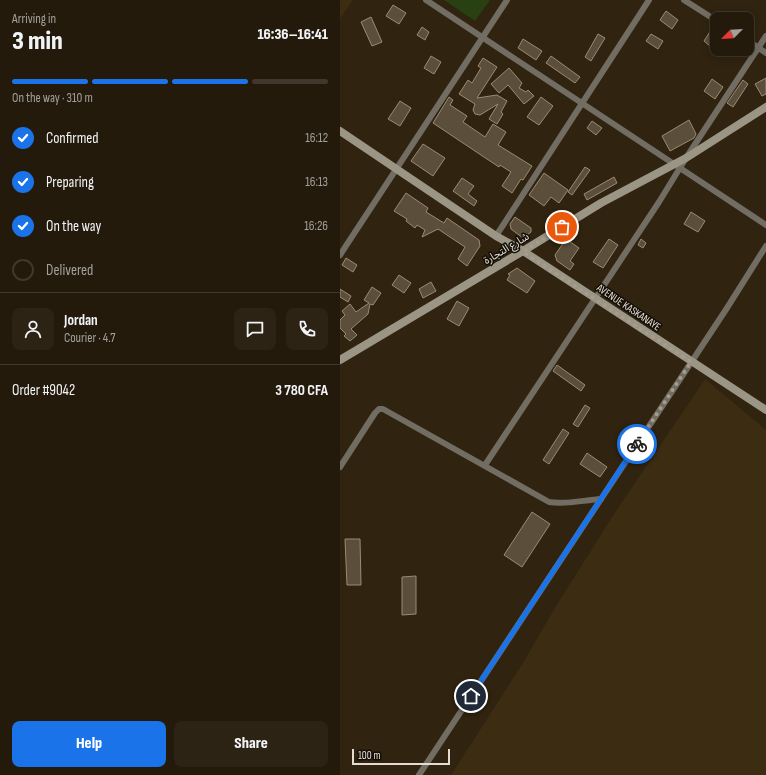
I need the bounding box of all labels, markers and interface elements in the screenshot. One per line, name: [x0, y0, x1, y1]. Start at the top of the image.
text: Arriving in: [12, 11, 56, 27]
north arrow: [710, 12, 754, 56]
map controls: [710, 12, 754, 56]
text: 16:36–16:41: [257, 25, 328, 44]
text: 3 min: [12, 26, 63, 57]
text: On the way · 310 m: [12, 90, 93, 106]
icon: check: [12, 127, 34, 149]
text: Confirmed: [46, 129, 99, 148]
text: 16:12: [305, 130, 328, 146]
icon: check: [12, 171, 34, 193]
text: Preparing: [46, 173, 94, 192]
text: 16:13: [305, 174, 328, 190]
pin: [545, 210, 579, 244]
icon: check: [12, 215, 34, 237]
icon: bag: [551, 216, 573, 238]
text: On the way: [46, 217, 101, 236]
text: 16:26: [304, 218, 328, 234]
street label: شارع التجارة: [481, 230, 532, 268]
text: Delivered: [46, 261, 93, 280]
street label: AVENUE KASKANAYE: [593, 281, 663, 334]
button: person: [12, 308, 54, 350]
button: chat: [234, 308, 276, 350]
button: phone: [286, 308, 328, 350]
text: Jordan: [64, 311, 98, 330]
text: Courier · 4.7: [64, 330, 116, 346]
text: Order #9042: [12, 381, 75, 400]
text: 3 780 CFA: [275, 381, 328, 400]
courier: [617, 424, 657, 464]
icon: bike: [626, 433, 648, 455]
pin: [454, 679, 488, 713]
icon: home: [460, 685, 482, 707]
button: Help: [12, 721, 166, 767]
button: Share: [174, 721, 328, 767]
scale bar: [352, 747, 450, 766]
text: 100 m: [358, 749, 380, 762]

